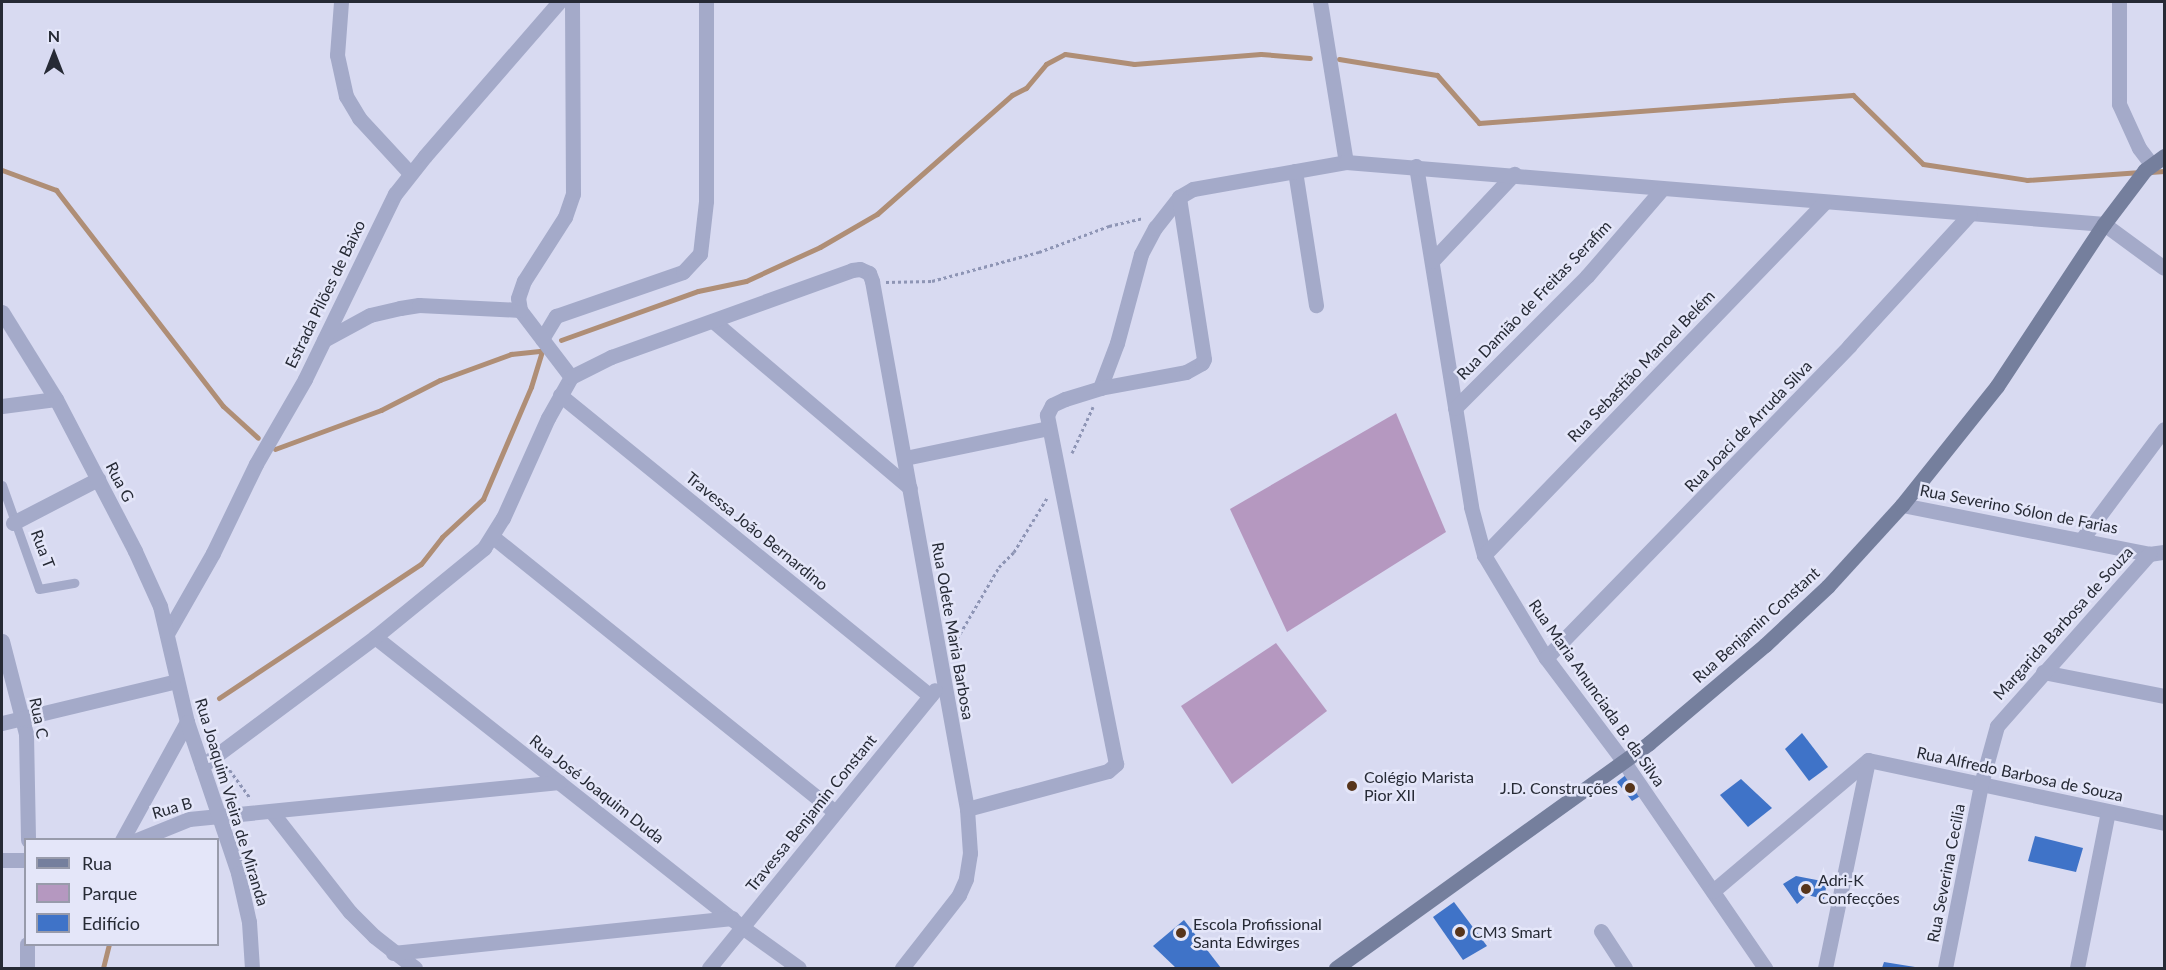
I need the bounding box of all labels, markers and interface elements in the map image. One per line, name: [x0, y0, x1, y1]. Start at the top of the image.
north arrow: [24, 24, 84, 84]
text: N: [48, 26, 60, 45]
street label: Rua Damião de Freitas Serafim: [1453, 216, 1615, 384]
street label: Estrada Pilões de Baixo: [281, 217, 369, 371]
street label: Rua Sebastião Manoel Belém: [1563, 286, 1719, 446]
street label: Rua Joaci de Arruda Silva: [1680, 356, 1816, 496]
street label: Rua G: [102, 459, 138, 505]
street label: Travessa João Bernardino: [682, 468, 832, 594]
street label: Rua Severino Sólon de Farias: [1918, 480, 2120, 538]
street label: Rua T: [27, 527, 59, 571]
street label: Rua Odete Maria Barbosa: [928, 541, 978, 721]
street label: Margarida Barbosa de Souza: [1989, 542, 2137, 704]
street label: Rua Benjamin Constant: [1689, 563, 1823, 687]
street label: Rua Maria Anunciada B. da Silva: [1525, 596, 1669, 790]
street label: Rua Joaquim Vieira de Miranda: [191, 695, 273, 909]
street label: Rua C: [26, 696, 52, 740]
street label: Rua José Joaquim Duda: [526, 730, 668, 848]
street label: Travessa Benjamin Constant: [742, 731, 880, 895]
street label: Rua Alfredo Barbosa de Souza: [1915, 743, 2125, 805]
place label: Colégio Marista Pior XII: [1364, 767, 1474, 805]
place label: J.D. Construções: [1500, 778, 1618, 798]
marker: Colégio Marista Pior XII: [1345, 779, 1359, 793]
marker: J.D. Construções: [1623, 781, 1637, 795]
street label: Rua B: [150, 793, 194, 823]
street label: Rua Severina Cecilia: [1923, 802, 1969, 944]
legend: [24, 838, 219, 946]
text: Rua: [82, 852, 112, 874]
place label: Adri-K Confecções: [1818, 870, 1900, 908]
text: Parque: [82, 882, 137, 904]
marker: Adri-K Confecções: [1799, 882, 1813, 896]
text: Edifício: [82, 912, 140, 934]
place label: Escola Profissional Santa Edwirges: [1193, 914, 1322, 952]
place label: CM3 Smart: [1472, 922, 1552, 942]
marker: CM3 Smart: [1453, 925, 1467, 939]
marker: Escola Profissional Santa Edwirges: [1174, 926, 1188, 940]

